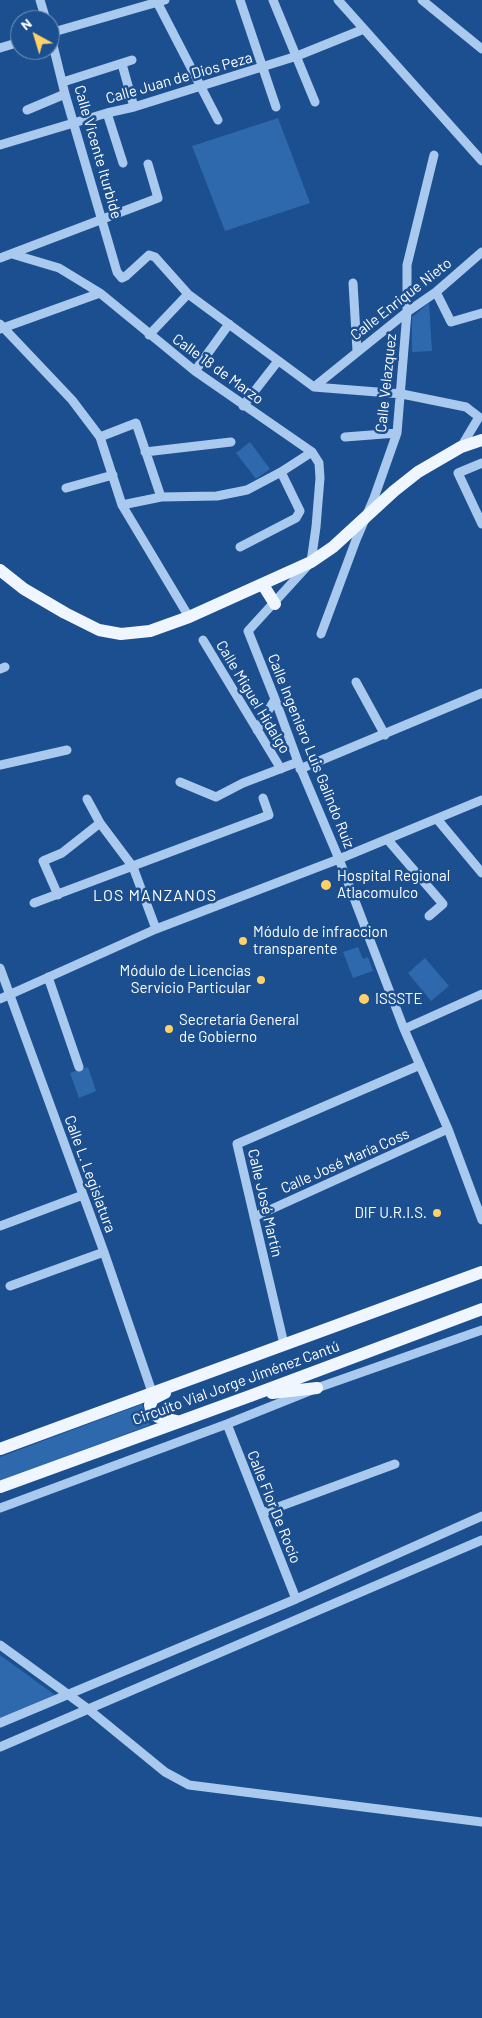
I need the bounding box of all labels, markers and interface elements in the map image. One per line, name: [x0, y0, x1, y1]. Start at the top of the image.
north arrow: [10, 10, 60, 60]
text: N: [17, 14, 35, 33]
street label: Calle Juan de Dios Peza: [104, 48, 254, 108]
street label: Calle Vicente Iturbide: [70, 83, 126, 221]
street label: Calle Enrique Nieto: [347, 254, 455, 344]
street label: Calle 18 de Marzo: [169, 330, 267, 408]
street label: Calle Velazquez: [372, 333, 400, 433]
street label: Calle Miguel Hidalgo: [212, 637, 294, 757]
street label: Calle Ingeniero Luis Galindo Ruíz: [264, 651, 358, 851]
place label: Hospital Regional Atlacomulco: [337, 867, 450, 902]
marker: Hospital Regional Atlacomulco: [319, 878, 333, 892]
district label: LOS MANZANOS: [91, 886, 219, 906]
place label: Módulo de infraccion transparente: [253, 923, 388, 958]
marker: Módulo de infraccion transparente: [237, 935, 249, 947]
place label: Módulo de Licencias Servicio Particular: [120, 962, 251, 997]
marker: Módulo de Licencias Servicio Particular: [255, 974, 267, 986]
place label: ISSSTE: [375, 990, 422, 1008]
marker: ISSSTE: [357, 992, 371, 1006]
place label: Secretaría General de Gobierno: [179, 1011, 299, 1046]
marker: Secretaría General de Gobierno: [163, 1023, 175, 1035]
street label: Calle L. Legislatura: [60, 1113, 120, 1235]
street label: Calle José María Coss: [278, 1125, 412, 1197]
street label: Calle José Martín: [244, 1147, 286, 1259]
place label: DIF U.R.I.S.: [355, 1204, 427, 1222]
marker: DIF U.R.I.S.: [431, 1207, 443, 1219]
street label: Circuito Vial Jorge Jiménez Cantú: [130, 1337, 342, 1429]
street label: Calle Flor De Rocío: [243, 1448, 305, 1566]

